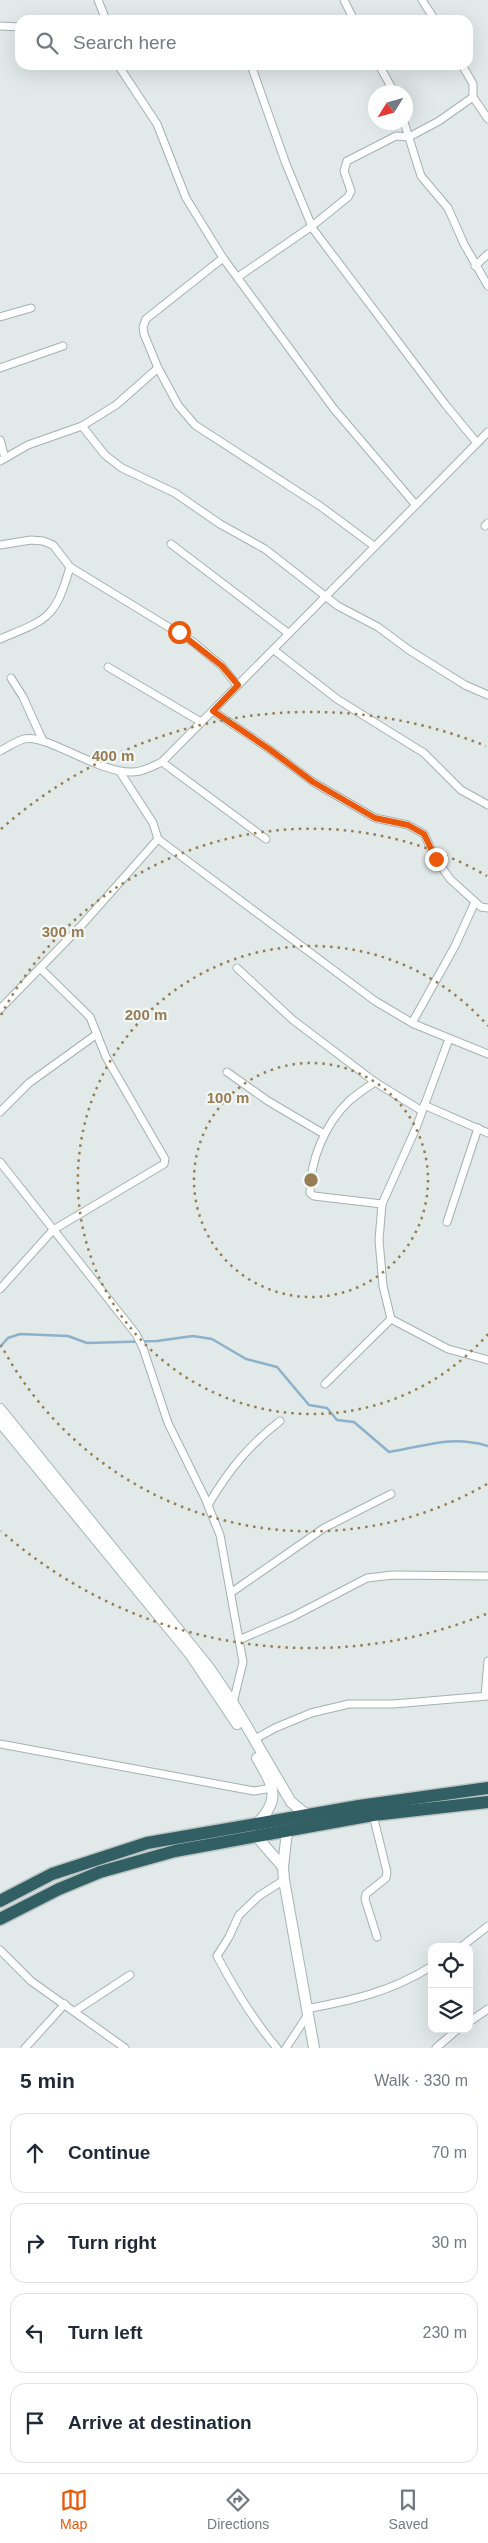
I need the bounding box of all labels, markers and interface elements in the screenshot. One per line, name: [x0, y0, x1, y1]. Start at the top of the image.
search box: [15, 15, 473, 70]
icon: search: [33, 29, 61, 57]
text: Search here: [73, 32, 177, 53]
north arrow: [368, 85, 413, 130]
route start: [168, 621, 191, 644]
text: 400 m: [92, 747, 134, 764]
route end: [425, 848, 448, 871]
text: 300 m: [42, 923, 84, 940]
text: 200 m: [125, 1006, 167, 1023]
text: 100 m: [207, 1089, 249, 1106]
centre of rings: [302, 1171, 320, 1189]
map controls: [428, 1943, 473, 2033]
button: locate: [428, 1943, 473, 1988]
button: layers: [428, 1988, 473, 2033]
text: 5 min: [20, 2069, 75, 2092]
text: Walk · 330 m: [374, 2072, 468, 2089]
icon: ahead: [21, 2139, 49, 2167]
text: Continue: [68, 2142, 150, 2163]
text: 70 m: [431, 2144, 467, 2161]
icon: right: [21, 2229, 49, 2257]
text: Turn right: [68, 2232, 156, 2253]
text: 30 m: [431, 2234, 467, 2251]
icon: left: [21, 2319, 49, 2347]
text: Turn left: [68, 2322, 143, 2343]
text: 230 m: [423, 2324, 467, 2341]
icon: arrive: [21, 2409, 49, 2437]
text: Arrive at destination: [68, 2412, 252, 2433]
tab: Map: [60, 2486, 88, 2532]
tab: Directions: [207, 2486, 269, 2532]
tab: Saved: [389, 2486, 428, 2532]

